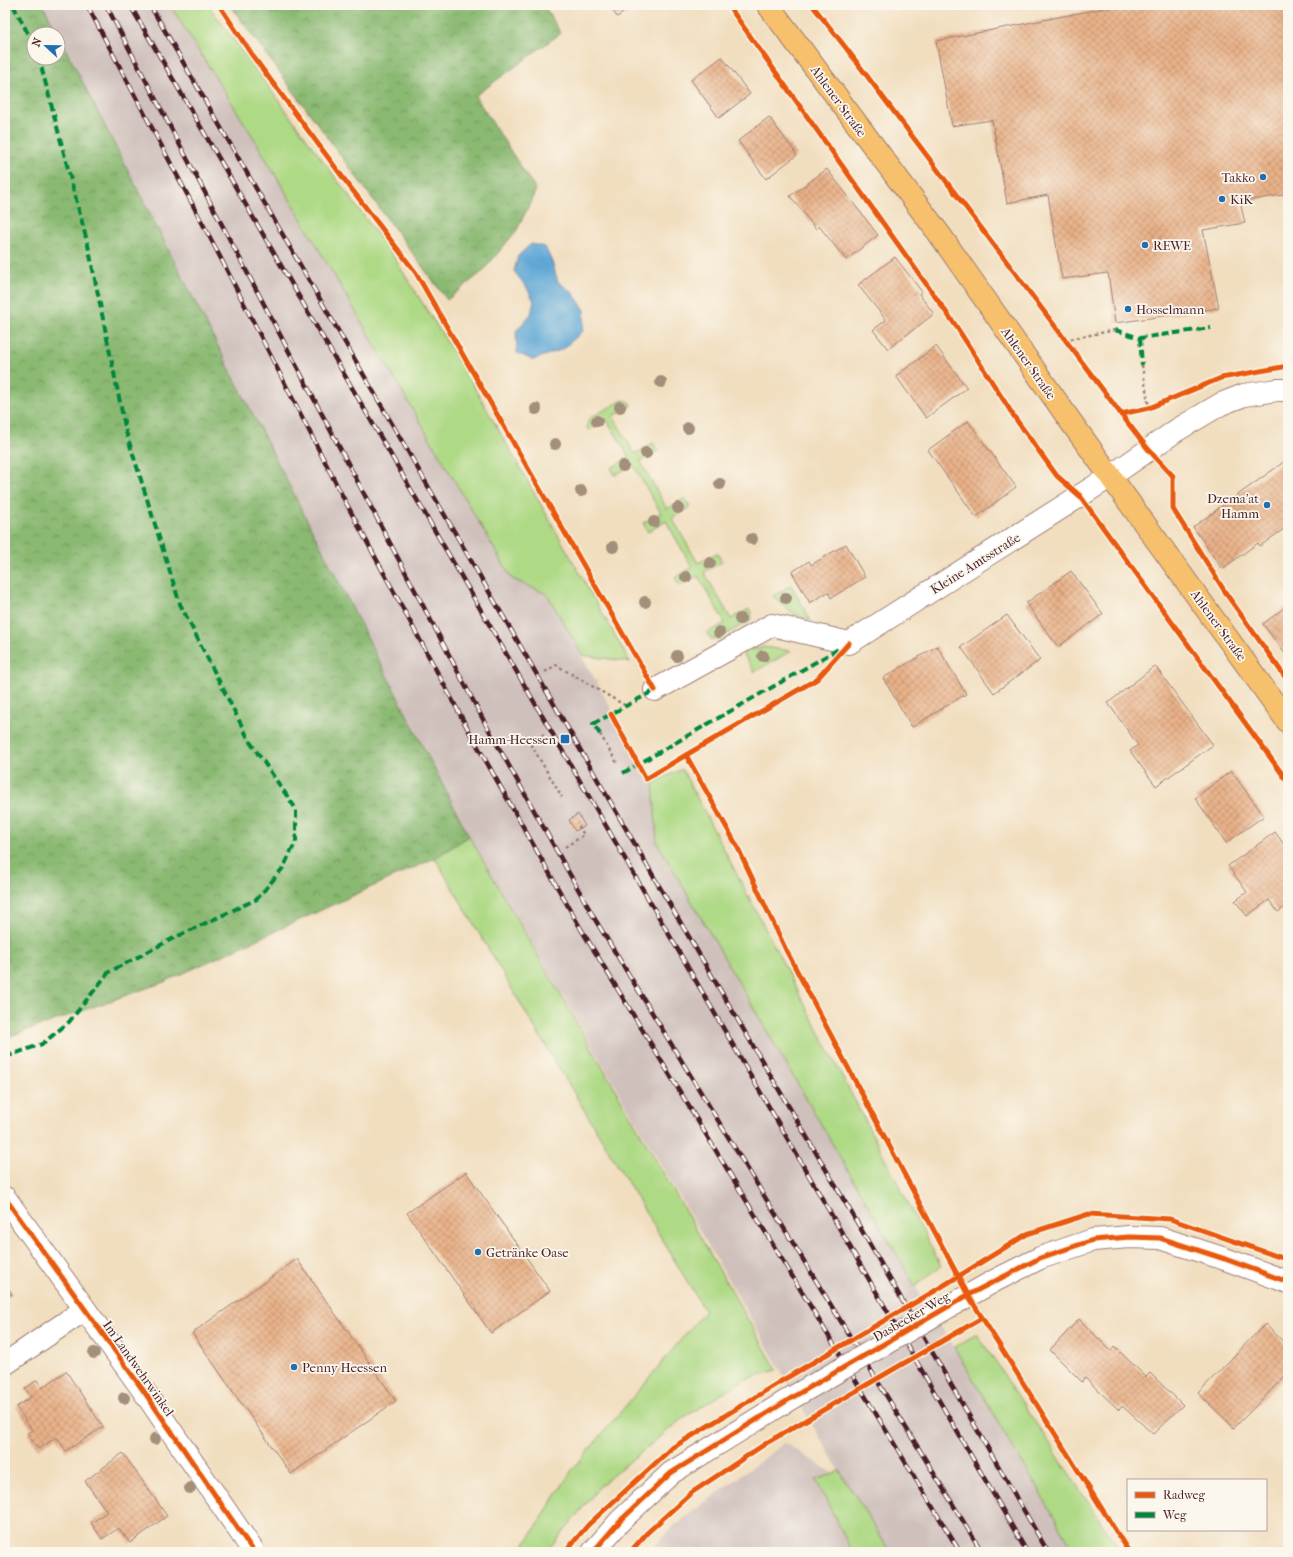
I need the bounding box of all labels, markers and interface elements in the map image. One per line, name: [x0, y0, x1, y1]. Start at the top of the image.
north arrow: [26, 26, 66, 66]
text: N: [30, 36, 45, 49]
street label: Ahlener Straße: [807, 62, 870, 140]
place label: Takko: [1222, 170, 1255, 185]
marker: Takko: [1258, 172, 1268, 182]
place label: KiK: [1230, 192, 1253, 207]
marker: KiK: [1217, 194, 1227, 204]
place label: REWE: [1153, 238, 1191, 253]
marker: REWE: [1140, 240, 1150, 250]
place label: Hosselmann: [1136, 302, 1205, 317]
marker: Hosselmann: [1123, 304, 1133, 314]
street label: Ahlener Straße: [998, 324, 1059, 403]
place label: Dzema'at Hamm: [1207, 491, 1259, 521]
marker: Dzema'at Hamm: [1262, 500, 1272, 510]
street label: Kleine Amtsstraße: [928, 529, 1023, 597]
street label: Ahlener Straße: [1187, 586, 1250, 664]
place label: Hamm-Heessen: [468, 732, 556, 747]
marker: Hamm-Heessen: [559, 733, 571, 745]
place label: Getränke Oase: [486, 1245, 569, 1260]
marker: Getränke Oase: [473, 1247, 483, 1257]
street label: Dasbecker Weg: [870, 1288, 953, 1344]
street label: Im Landwehrwinkel: [100, 1318, 177, 1419]
place label: Penny Heessen: [302, 1360, 387, 1375]
marker: Penny Heessen: [289, 1362, 299, 1372]
legend: [1127, 1479, 1267, 1531]
text: Radweg: [1163, 1488, 1206, 1502]
text: Weg: [1162, 1508, 1187, 1522]

